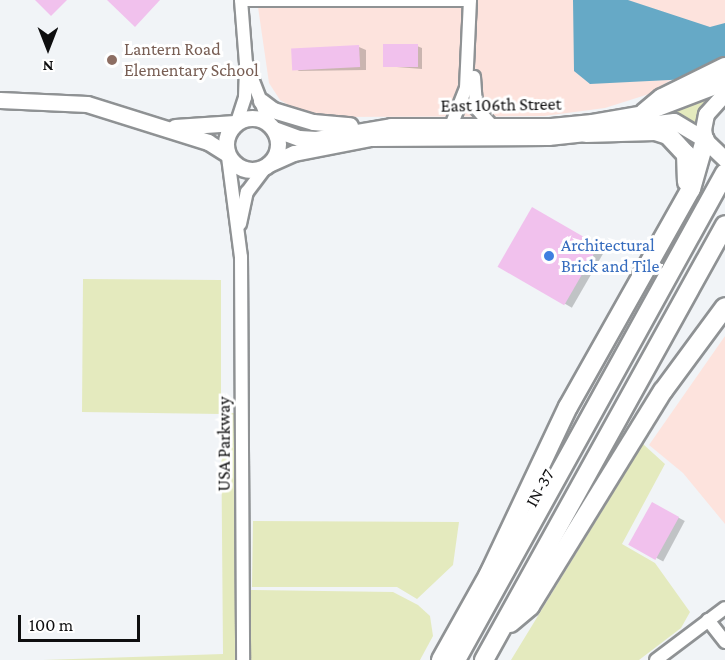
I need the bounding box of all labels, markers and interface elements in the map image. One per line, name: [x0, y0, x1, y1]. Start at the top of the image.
north arrow: [18, 18, 78, 78]
place label: Lantern Road Elementary School: [124, 39, 259, 82]
marker: Lantern Road Elementary School: [105, 53, 119, 67]
text: N: [43, 58, 53, 75]
street label: East 106th Street: [440, 93, 562, 117]
place label: Architectural Brick and Tile: [561, 235, 659, 278]
marker: Architectural Brick and Tile: [542, 249, 556, 263]
street label: USA Parkway: [213, 396, 235, 492]
street label: IN-37: [521, 465, 559, 511]
scale bar: [21, 603, 142, 641]
text: 100 m: [29, 615, 73, 635]

